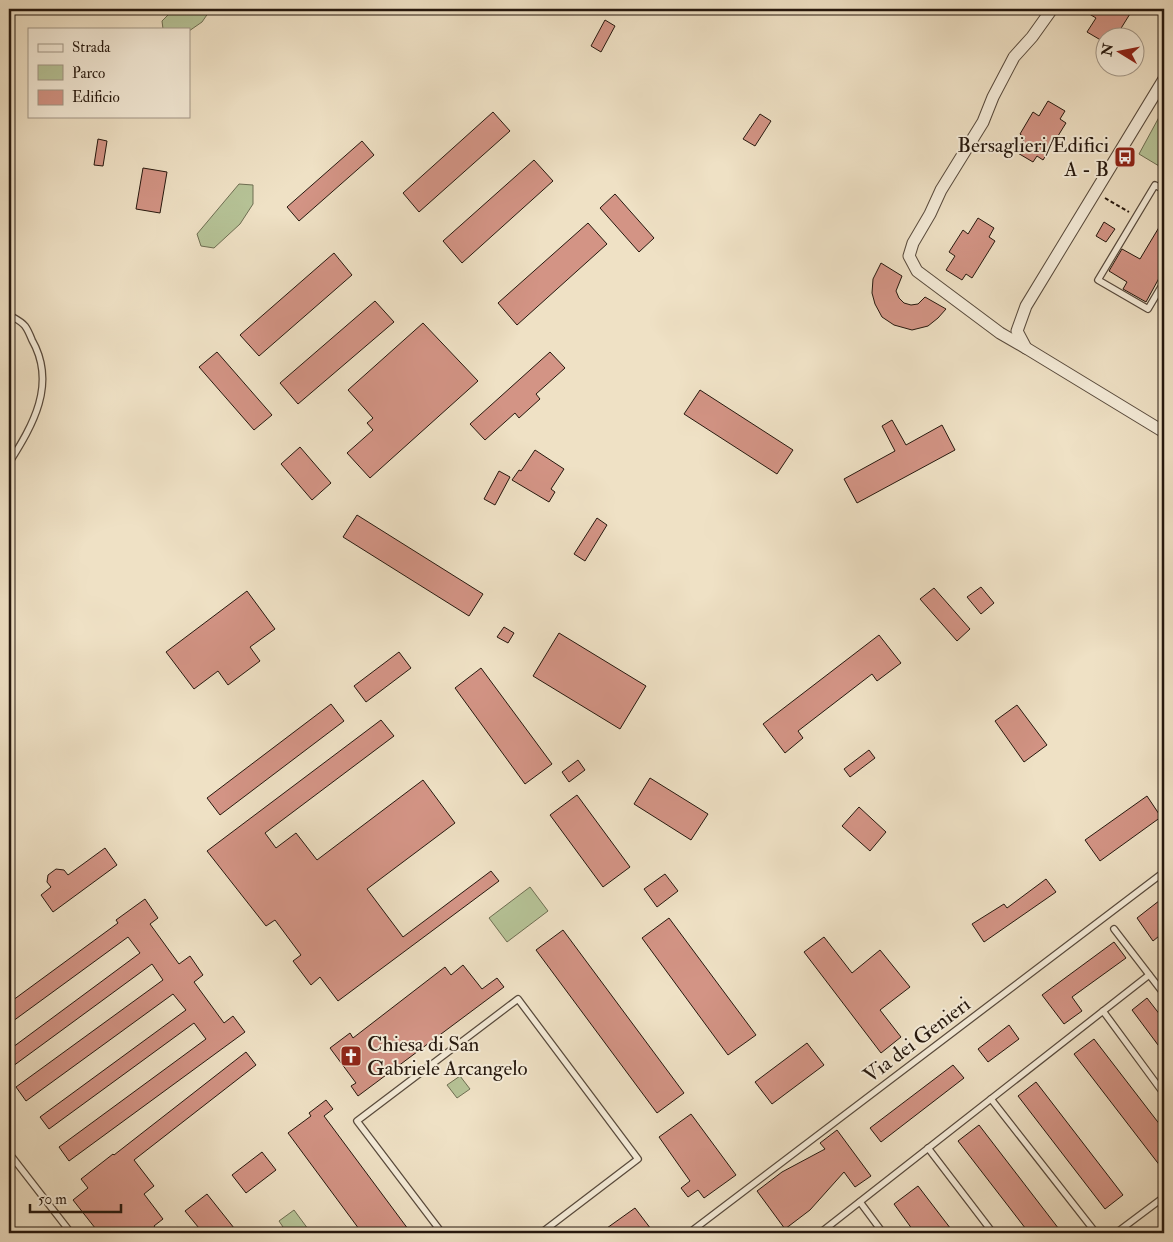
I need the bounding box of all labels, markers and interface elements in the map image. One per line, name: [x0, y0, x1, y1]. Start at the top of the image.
legend: [28, 28, 190, 118]
north arrow: [1096, 28, 1146, 78]
text: Strada: [72, 38, 111, 57]
text: N: [1098, 42, 1117, 58]
text: Parco: [72, 64, 105, 83]
text: Edificio: [72, 88, 120, 107]
place label: Bersaglieri/Edifici A - B: [957, 132, 1109, 183]
bus stop icon: Bersaglieri/Edifici A - B: [1113, 145, 1137, 169]
street label: Via dei Genieri: [858, 991, 976, 1089]
place label: Chiesa di San Gabriele Arcangelo: [367, 1031, 528, 1082]
church icon: Chiesa di San Gabriele Arcangelo: [339, 1044, 363, 1068]
scale bar: [30, 1182, 121, 1214]
text: 50 m: [38, 1190, 67, 1209]

